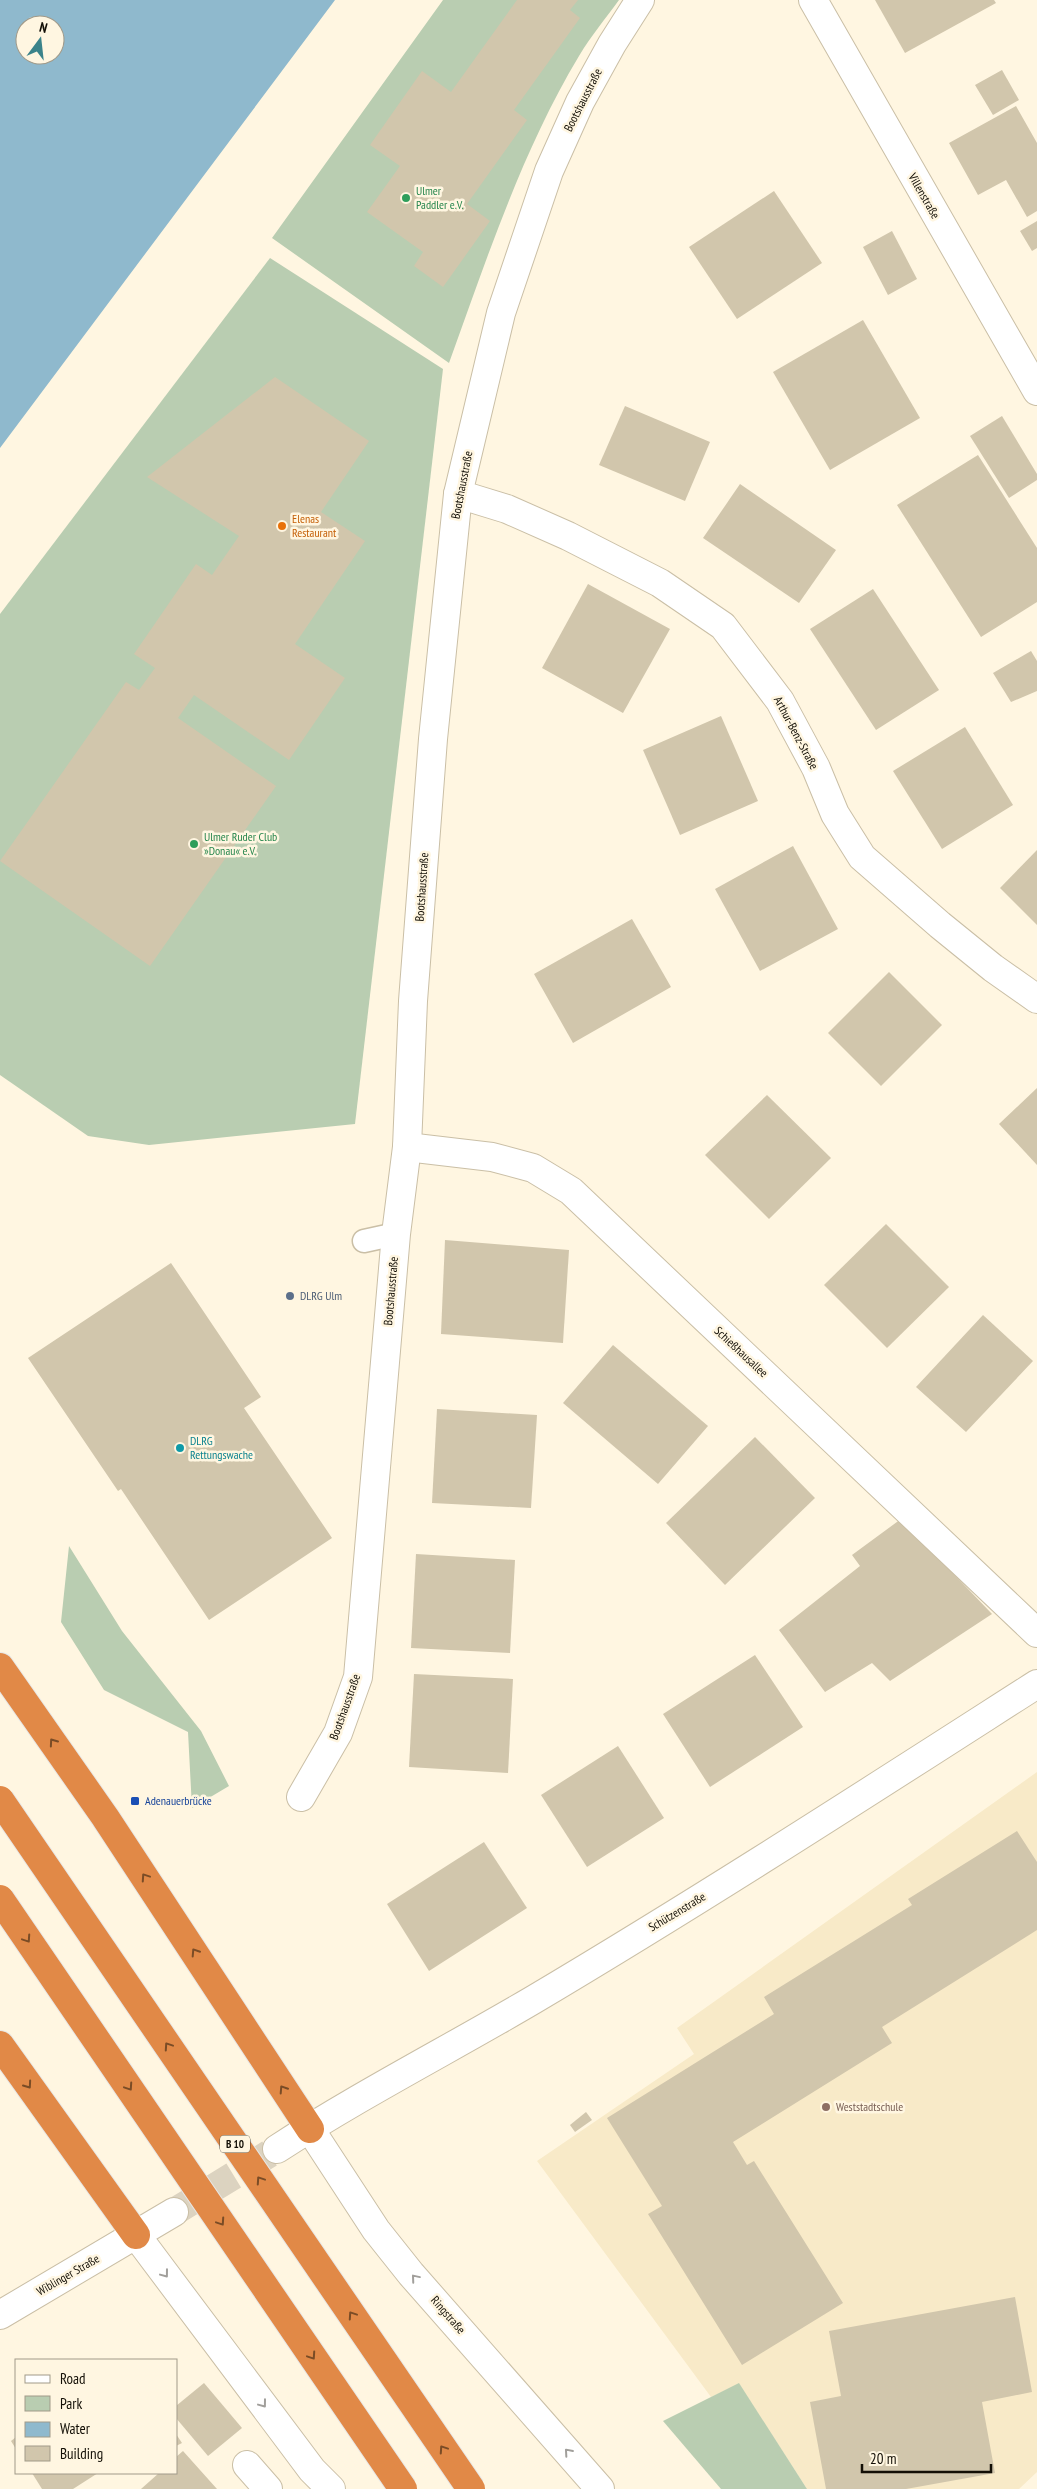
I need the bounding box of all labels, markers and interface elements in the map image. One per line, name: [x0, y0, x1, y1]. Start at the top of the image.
north arrow: [15, 15, 65, 65]
text: N: [37, 18, 49, 37]
street label: Bootshausstraße: [560, 66, 605, 134]
street label: Villenstraße: [905, 169, 944, 221]
place label: Ulmer Paddler e.V.: [416, 183, 464, 212]
marker: Ulmer Paddler e.V.: [400, 192, 412, 204]
street label: Bootshausstraße: [448, 450, 475, 520]
place label: Elenas Restaurant: [292, 511, 337, 540]
marker: Elenas Restaurant: [276, 520, 288, 532]
street label: Arthur-Benz-Straße: [771, 694, 822, 772]
place label: Ulmer Ruder Club »Donau« e.V.: [204, 829, 277, 858]
marker: Ulmer Ruder Club »Donau« e.V.: [188, 838, 200, 850]
street label: Bootshausstraße: [412, 852, 431, 922]
street label: Bootshausstraße: [380, 1256, 401, 1326]
place label: DLRG Ulm: [300, 1288, 342, 1303]
marker: DLRG Ulm: [284, 1290, 296, 1302]
street label: Schießhausallee: [711, 1323, 771, 1380]
place label: DLRG Rettungswache: [190, 1433, 253, 1462]
marker: DLRG Rettungswache: [174, 1442, 186, 1454]
street label: Bootshausstraße: [326, 1672, 363, 1742]
one-way arrow: [50, 1739, 59, 1748]
place label: Adenauerbrücke: [145, 1793, 212, 1808]
marker: Adenauerbrücke: [129, 1795, 141, 1807]
one-way arrow: [141, 1873, 151, 1882]
street label: Schützenstraße: [646, 1889, 708, 1934]
one-way arrow: [21, 1934, 31, 1943]
one-way arrow: [191, 1949, 201, 1958]
one-way arrow: [165, 2042, 174, 2052]
one-way arrow: [22, 2079, 31, 2089]
one-way arrow: [123, 2082, 132, 2091]
one-way arrow: [280, 2085, 289, 2094]
place label: Weststadtschule: [836, 2099, 903, 2114]
marker: Weststadtschule: [820, 2101, 832, 2113]
road number: B 10: [220, 2136, 250, 2152]
one-way arrow: [257, 2177, 266, 2186]
one-way arrow: [215, 2216, 224, 2225]
street label: Wiblinger Straße: [34, 2251, 102, 2299]
one-way arrow: [159, 2268, 168, 2278]
one-way arrow: [412, 2274, 421, 2283]
street label: Ringstraße: [428, 2293, 469, 2337]
one-way arrow: [348, 2311, 358, 2320]
one-way arrow: [306, 2350, 315, 2360]
legend: [15, 2359, 178, 2474]
text: Road: [60, 2369, 86, 2388]
text: Park: [60, 2394, 82, 2413]
one-way arrow: [257, 2398, 265, 2407]
text: Water: [60, 2419, 91, 2438]
scale bar: [862, 2442, 991, 2474]
text: Building: [60, 2444, 103, 2463]
one-way arrow: [440, 2445, 449, 2455]
one-way arrow: [565, 2449, 574, 2458]
text: 20 m: [870, 2449, 896, 2468]

